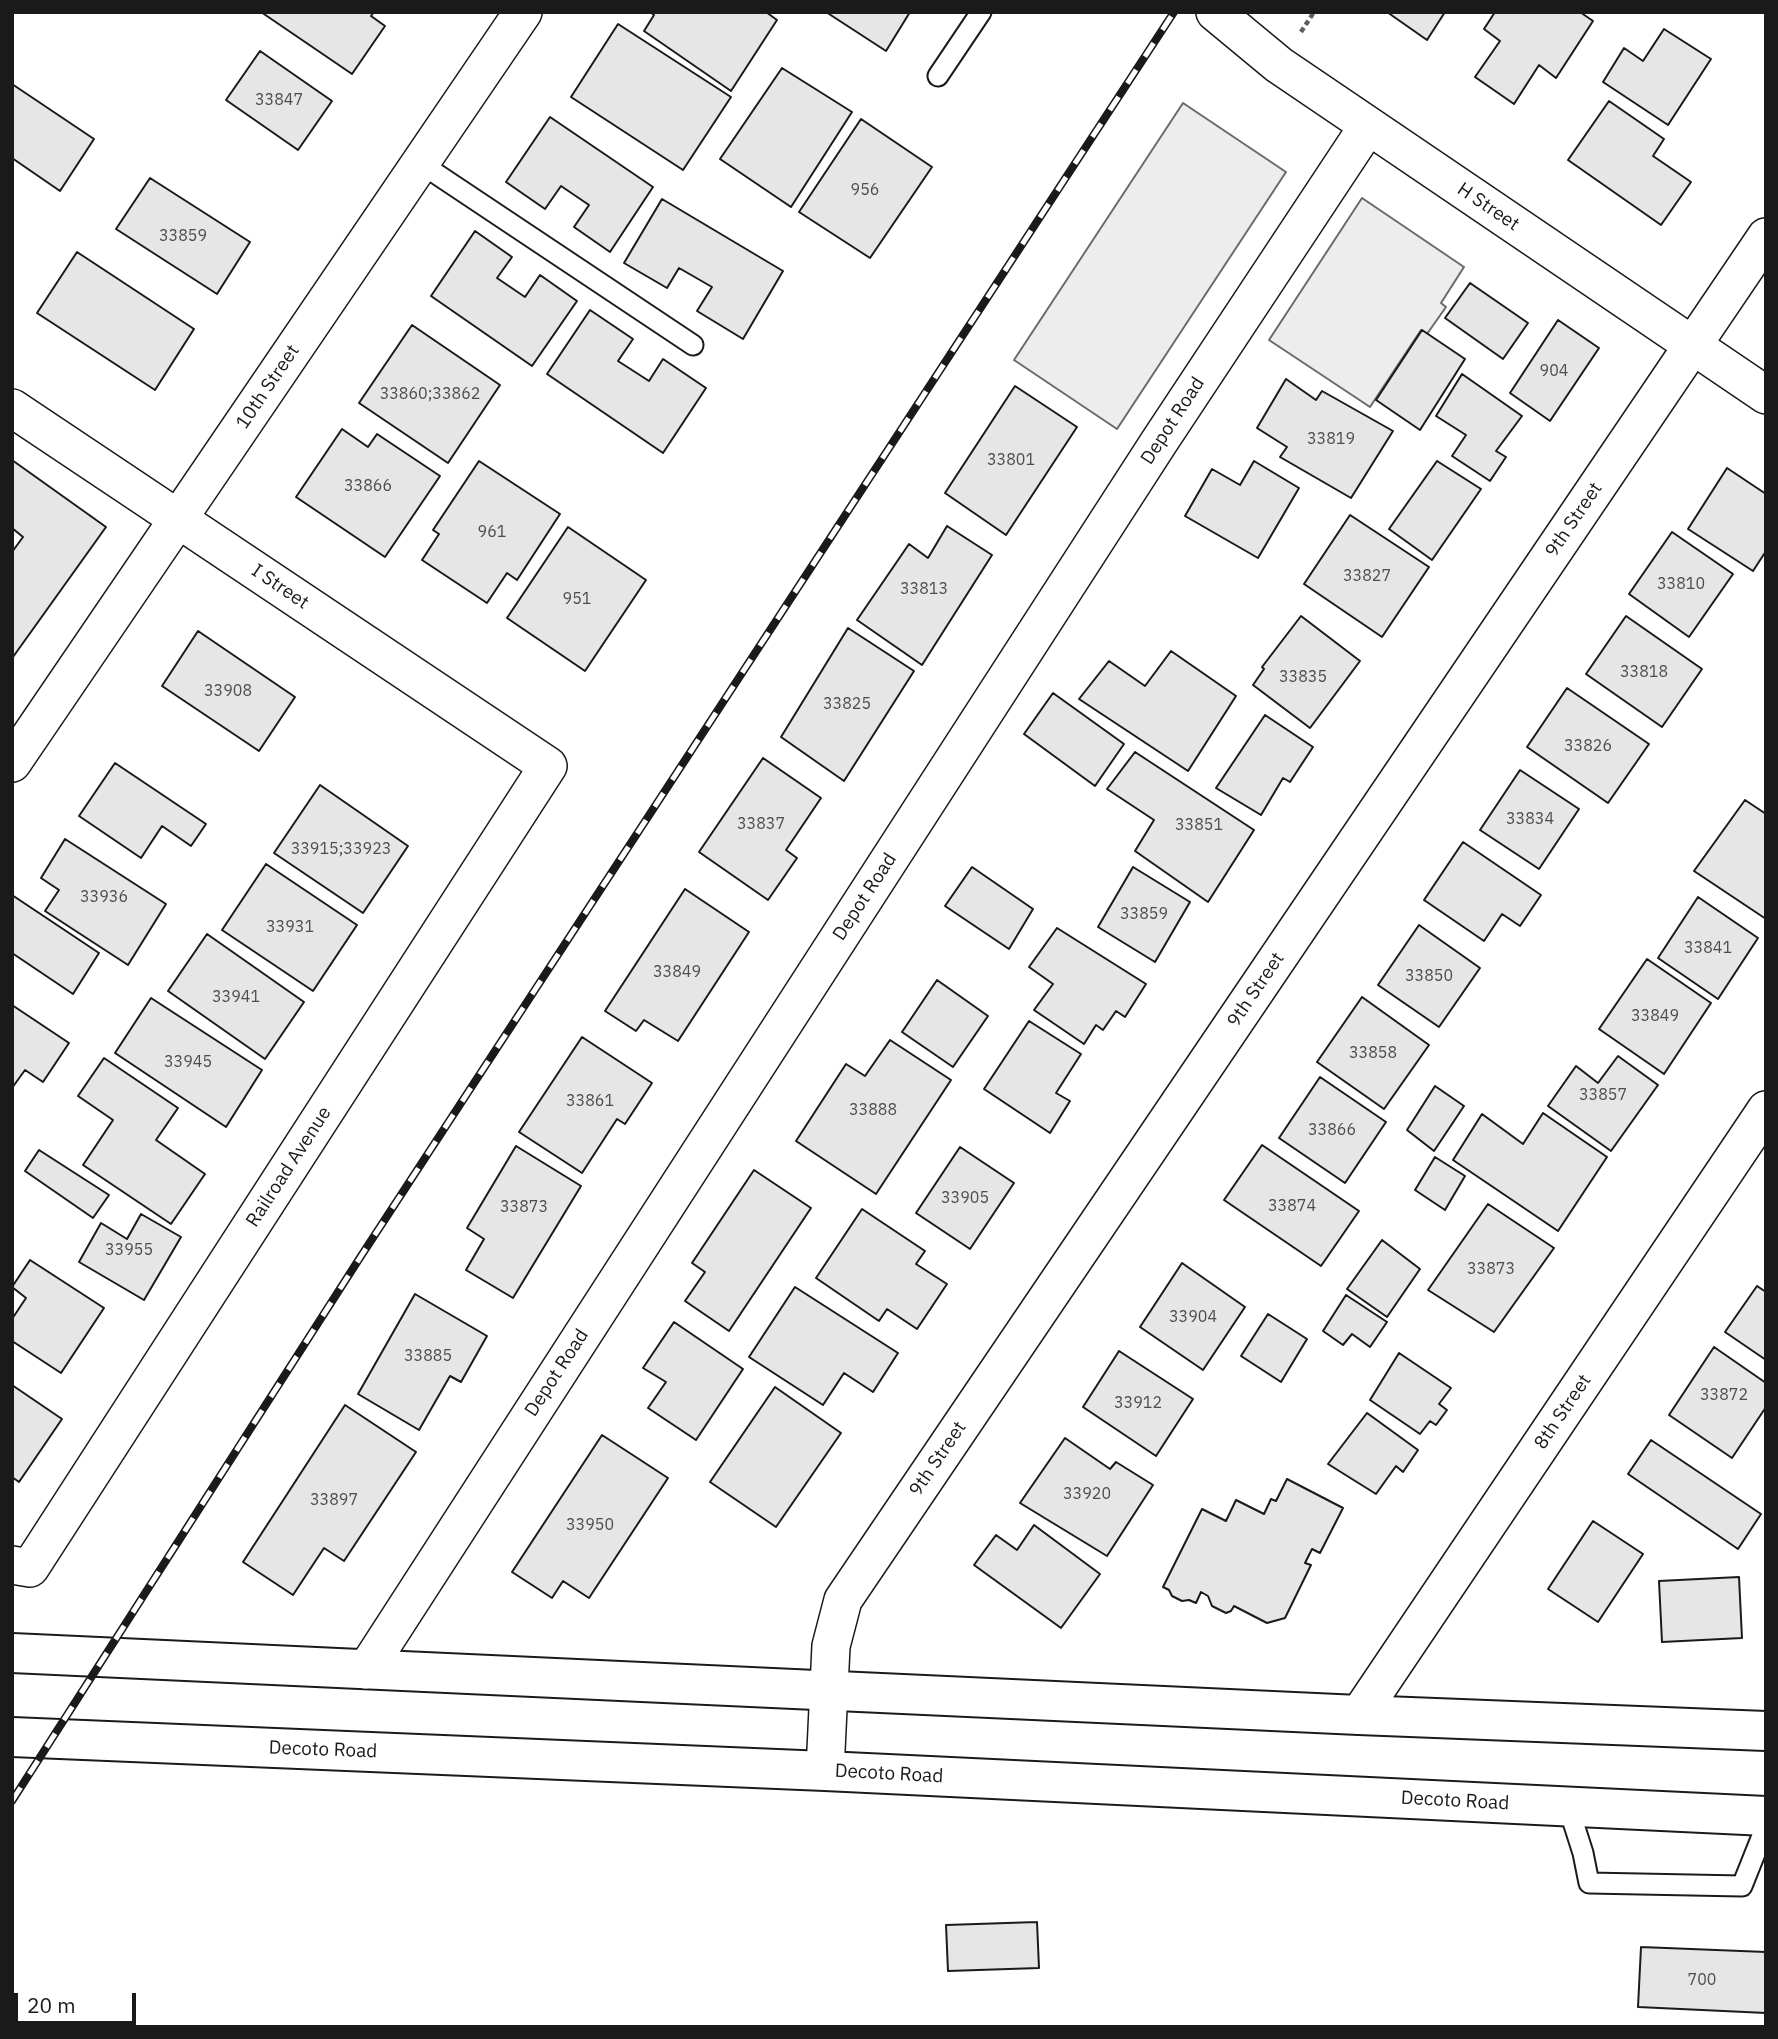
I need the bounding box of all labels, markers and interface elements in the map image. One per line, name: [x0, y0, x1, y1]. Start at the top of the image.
house number: 33847: [255, 90, 303, 110]
street label: H Street: [1453, 178, 1523, 236]
house number: 956: [851, 180, 879, 200]
house number: 33859: [159, 226, 207, 246]
street label: 10th Street: [231, 340, 305, 434]
house number: 904: [1540, 361, 1568, 381]
street label: Depot Road: [1136, 373, 1210, 469]
house number: 33860;33862: [380, 384, 480, 404]
house number: 33819: [1307, 429, 1355, 449]
house number: 33801: [987, 450, 1035, 470]
house number: 33866: [344, 476, 392, 496]
street label: 9th Street: [1541, 478, 1607, 562]
house number: 961: [478, 522, 506, 542]
street label: I Street: [247, 560, 313, 614]
house number: 33827: [1343, 566, 1391, 586]
house number: 33810: [1657, 574, 1705, 594]
house number: 33813: [900, 579, 948, 599]
house number: 951: [563, 589, 591, 609]
house number: 33818: [1620, 662, 1668, 682]
house number: 33835: [1279, 667, 1327, 687]
house number: 33908: [204, 681, 252, 701]
house number: 33825: [823, 694, 871, 714]
house number: 33826: [1564, 736, 1612, 756]
house number: 33834: [1506, 809, 1554, 829]
house number: 33837: [737, 814, 785, 834]
house number: 33851: [1175, 815, 1223, 835]
house number: 33915;33923: [291, 839, 391, 859]
street label: Depot Road: [828, 849, 902, 945]
house number: 33936: [80, 887, 128, 907]
house number: 33859: [1120, 904, 1168, 924]
house number: 33931: [266, 917, 314, 937]
house number: 33841: [1684, 938, 1732, 958]
street label: 9th Street: [1223, 948, 1289, 1032]
house number: 33849: [653, 962, 701, 982]
house number: 33850: [1405, 966, 1453, 986]
house number: 33941: [212, 987, 260, 1007]
house number: 33849: [1631, 1006, 1679, 1026]
house number: 33858: [1349, 1043, 1397, 1063]
house number: 33945: [164, 1052, 212, 1072]
house number: 33857: [1579, 1085, 1627, 1105]
house number: 33861: [566, 1091, 614, 1111]
house number: 33888: [849, 1100, 897, 1120]
street label: Railroad Avenue: [242, 1103, 336, 1231]
house number: 33866: [1308, 1120, 1356, 1140]
house number: 33905: [941, 1188, 989, 1208]
house number: 33874: [1268, 1196, 1316, 1216]
house number: 33873: [500, 1197, 548, 1217]
house number: 33955: [105, 1240, 153, 1260]
house number: 33873: [1467, 1259, 1515, 1279]
house number: 33904: [1169, 1307, 1217, 1327]
street label: Depot Road: [520, 1325, 594, 1421]
house number: 33885: [404, 1346, 452, 1366]
street label: 8th Street: [1530, 1370, 1596, 1454]
house number: 33872: [1700, 1385, 1748, 1405]
house number: 33912: [1114, 1393, 1162, 1413]
street label: 9th Street: [905, 1417, 971, 1501]
house number: 33920: [1063, 1484, 1111, 1504]
house number: 33897: [310, 1490, 358, 1510]
house number: 33950: [566, 1515, 614, 1535]
street label: Decoto Road: [268, 1737, 378, 1763]
street label: Decoto Road: [834, 1760, 944, 1788]
street label: Decoto Road: [1400, 1787, 1510, 1815]
house number: 700: [1688, 1970, 1716, 1990]
scale bar: [18, 1980, 140, 2024]
text: 20 m: [27, 1991, 76, 2019]

